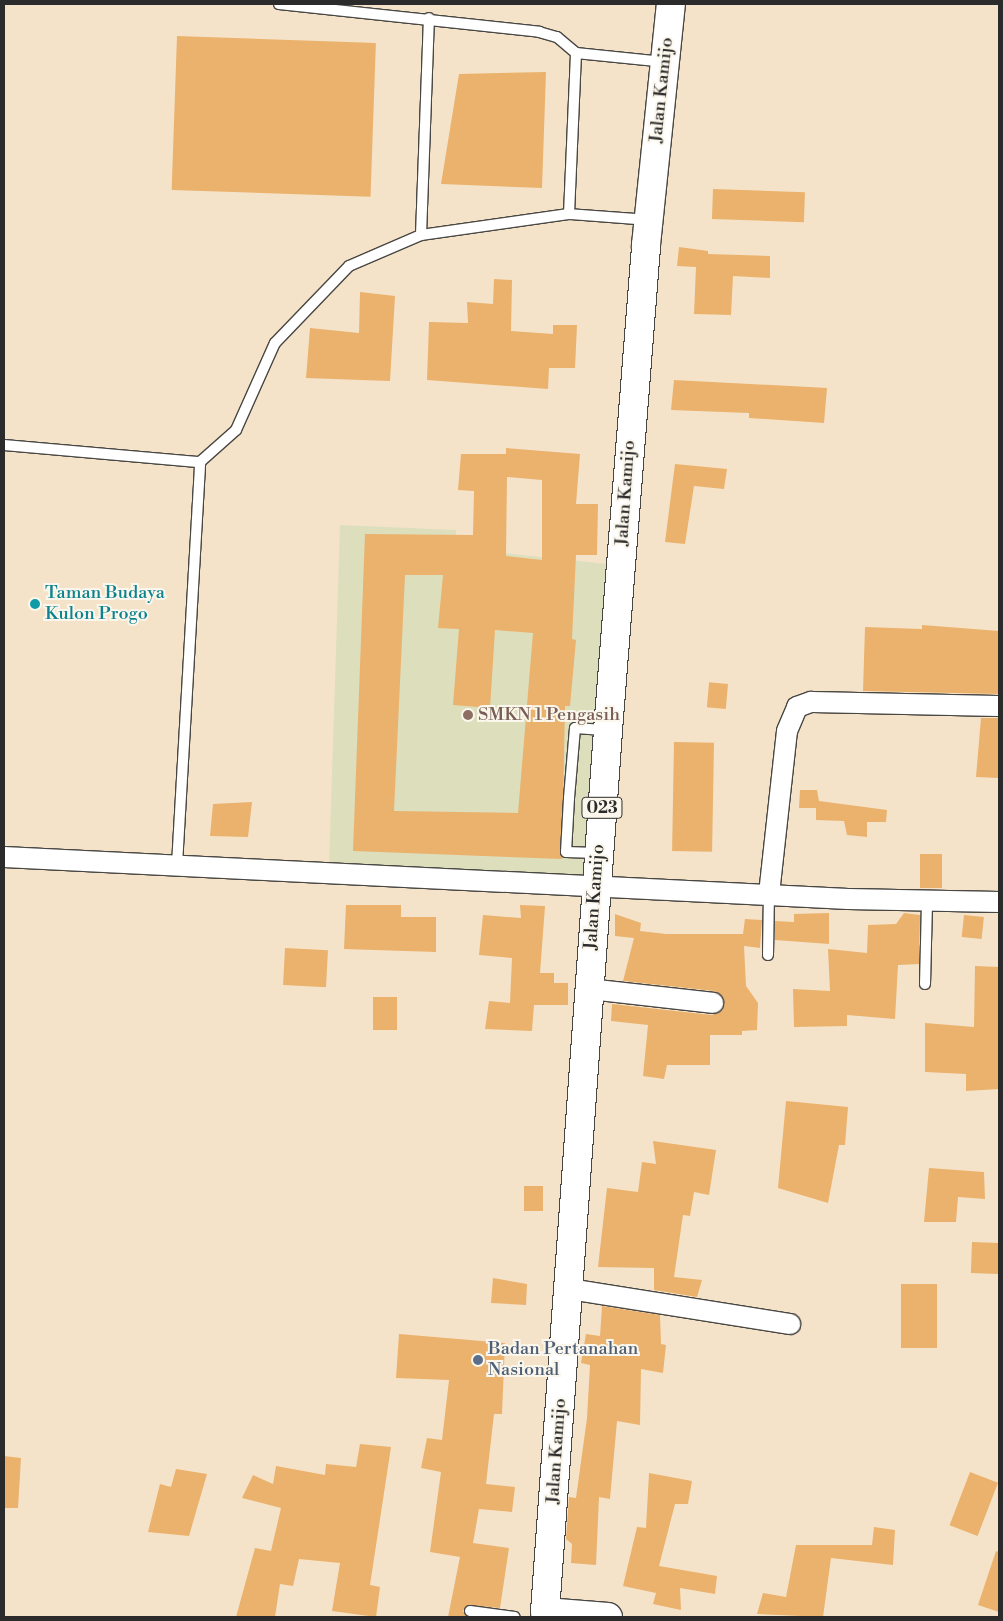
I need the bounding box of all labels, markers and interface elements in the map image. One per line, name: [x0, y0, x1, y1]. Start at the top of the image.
street label: Jalan Kamijo: [646, 36, 678, 144]
street label: Jalan Kamijo: [612, 439, 640, 547]
place label: Taman Budaya Kulon Progo: [45, 583, 165, 626]
marker: Taman Budaya Kulon Progo: [29, 598, 41, 610]
place label: SMKN 1 Pengasih: [478, 704, 620, 726]
marker: SMKN 1 Pengasih: [462, 709, 474, 721]
road number: 023: [581, 794, 623, 821]
street label: Jalan Kamijo: [581, 843, 609, 951]
place label: Badan Pertanahan Nasional: [488, 1339, 638, 1382]
marker: Badan Pertanahan Nasional: [472, 1354, 484, 1366]
street label: Jalan Kamijo: [543, 1397, 571, 1505]

